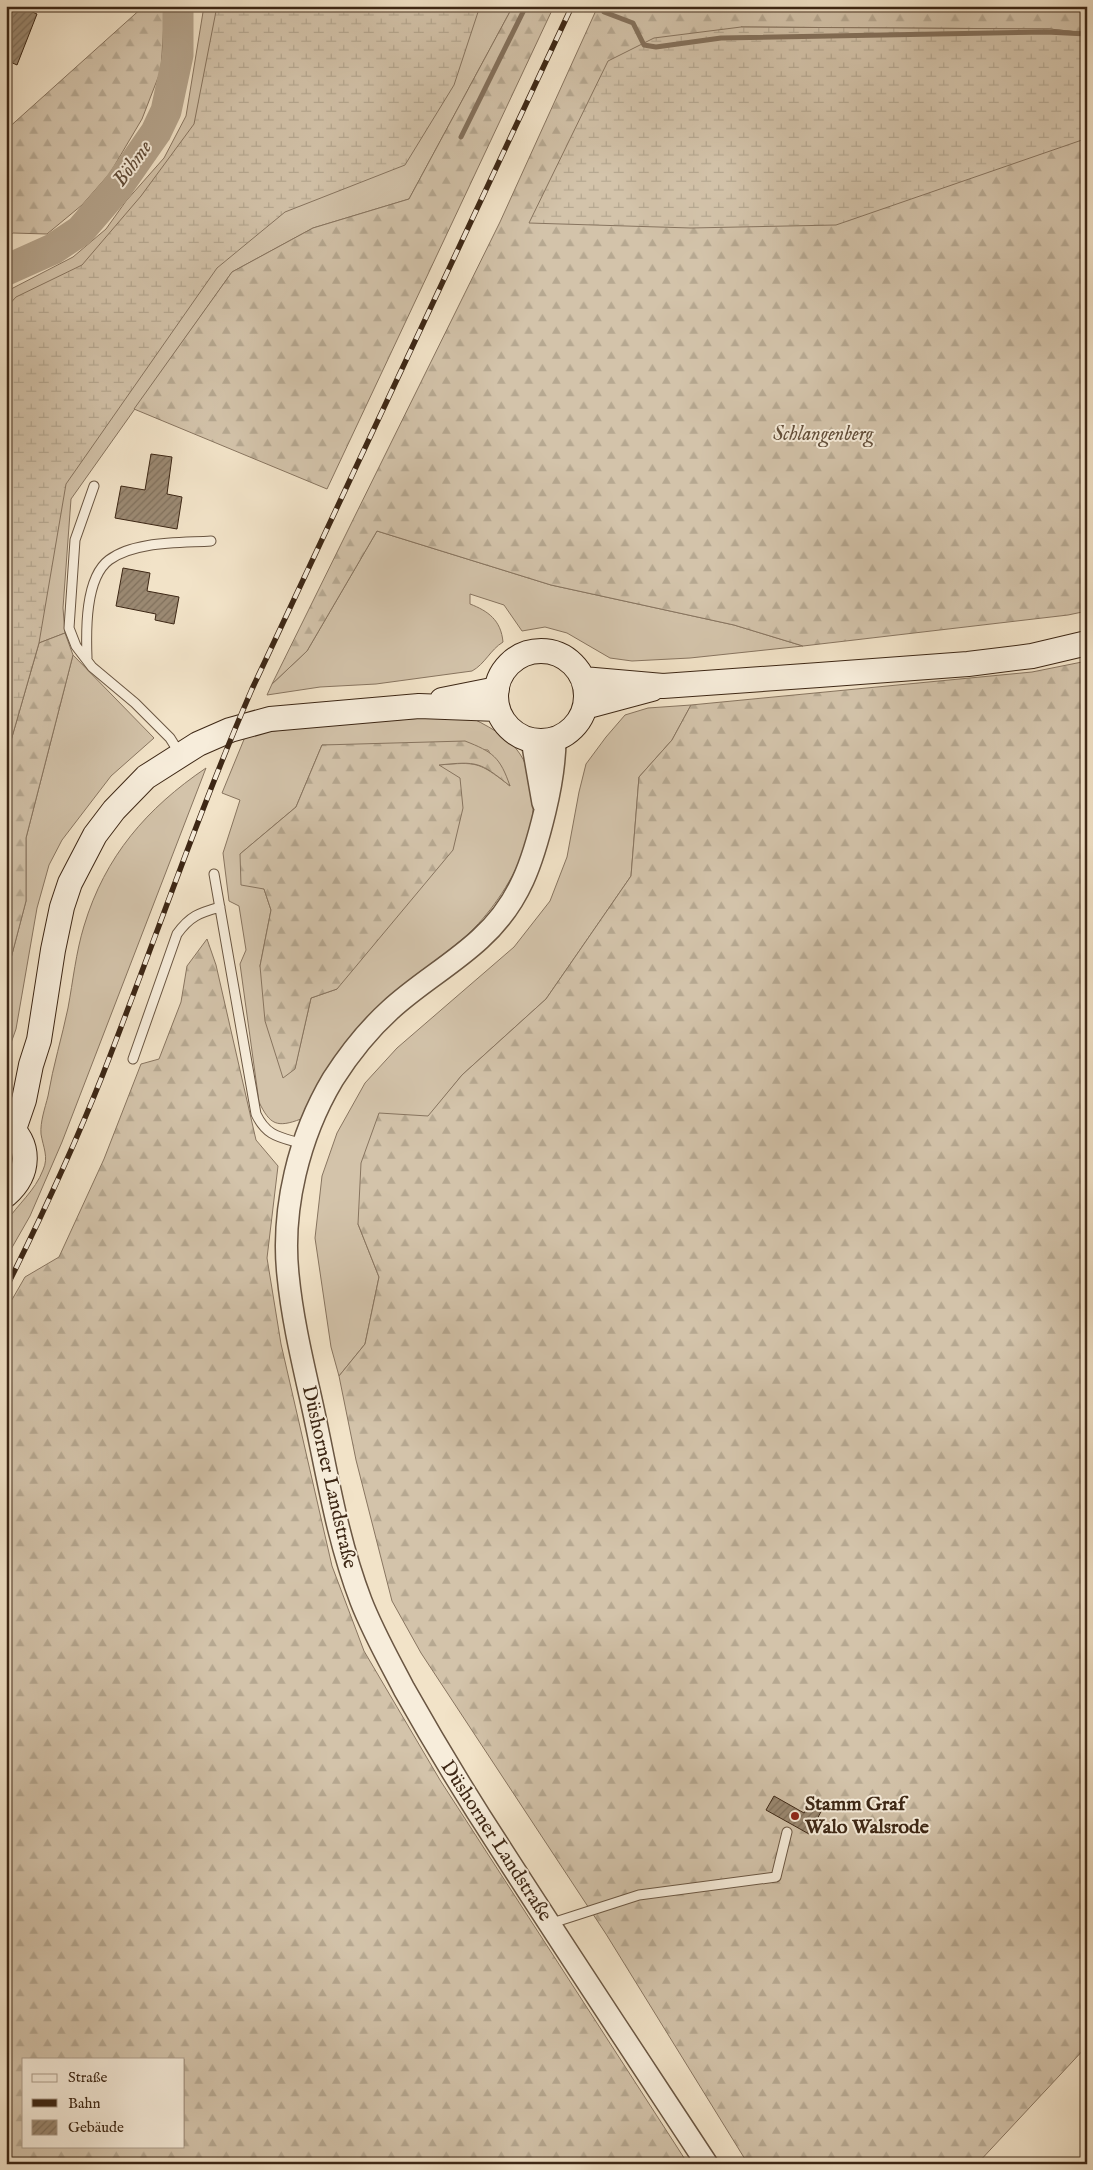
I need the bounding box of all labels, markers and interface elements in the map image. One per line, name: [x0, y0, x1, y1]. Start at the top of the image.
water label: Böhme: [107, 135, 159, 193]
park label: Schlangenberg: [773, 422, 874, 448]
street label: Düshorner Landstraße: [296, 1383, 362, 1571]
street label: Düshorner Landstraße: [435, 1756, 557, 1926]
place label: Stamm Graf Walo Walsrode: [804, 1792, 930, 1840]
marker: Stamm Graf Walo Walsrode: [789, 1810, 801, 1822]
legend: [22, 2058, 185, 2148]
text: Straße: [68, 2068, 108, 2087]
text: Bahn: [68, 2094, 100, 2113]
text: Gebäude: [68, 2118, 124, 2137]

